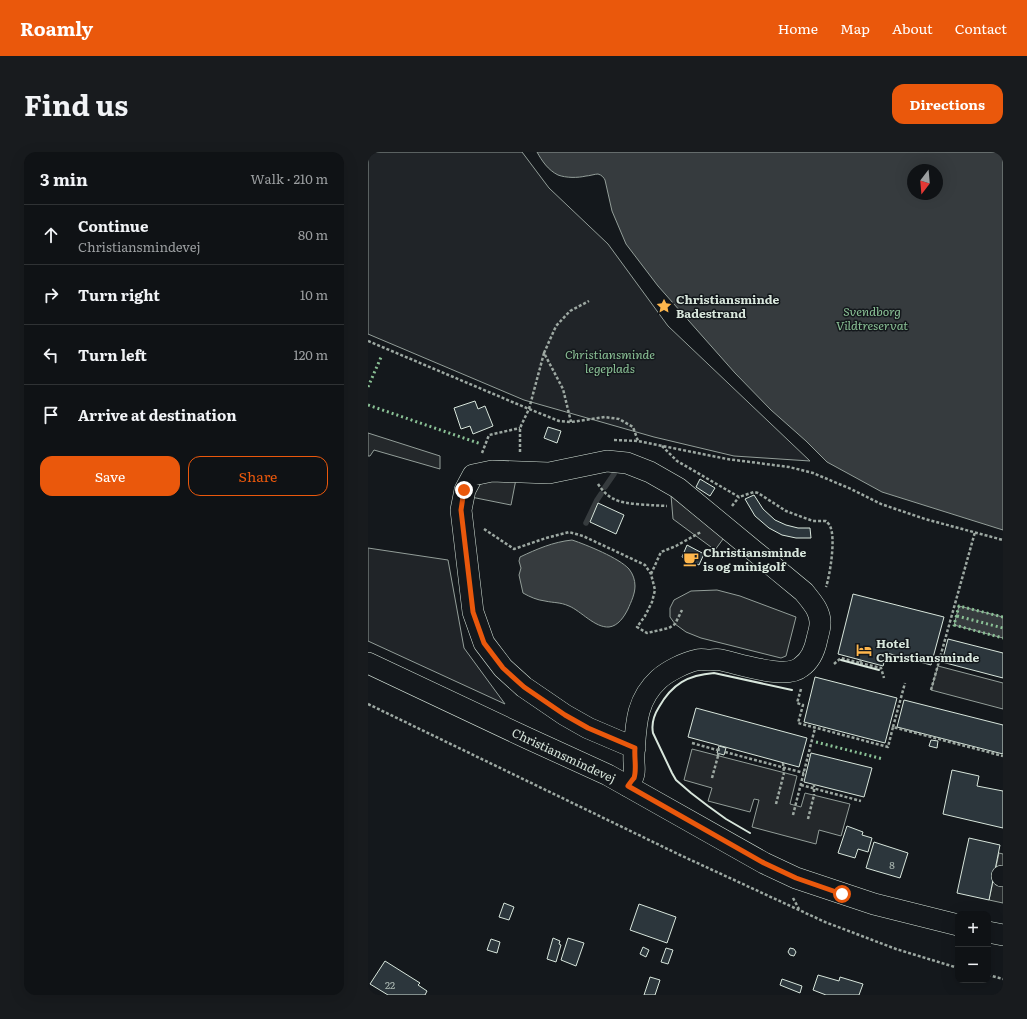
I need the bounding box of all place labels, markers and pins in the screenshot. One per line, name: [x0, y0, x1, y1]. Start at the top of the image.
place label: Christiansminde Badestrand: [676, 290, 780, 322]
place icon: Christiansminde Badestrand: [655, 297, 673, 315]
place label: Christiansminde is og minigolf: [703, 543, 807, 575]
cafe icon: Christiansminde is og minigolf: [682, 550, 700, 568]
place label: Hotel Christiansminde: [876, 634, 980, 666]
hotel icon: Hotel Christiansminde: [855, 641, 873, 659]

